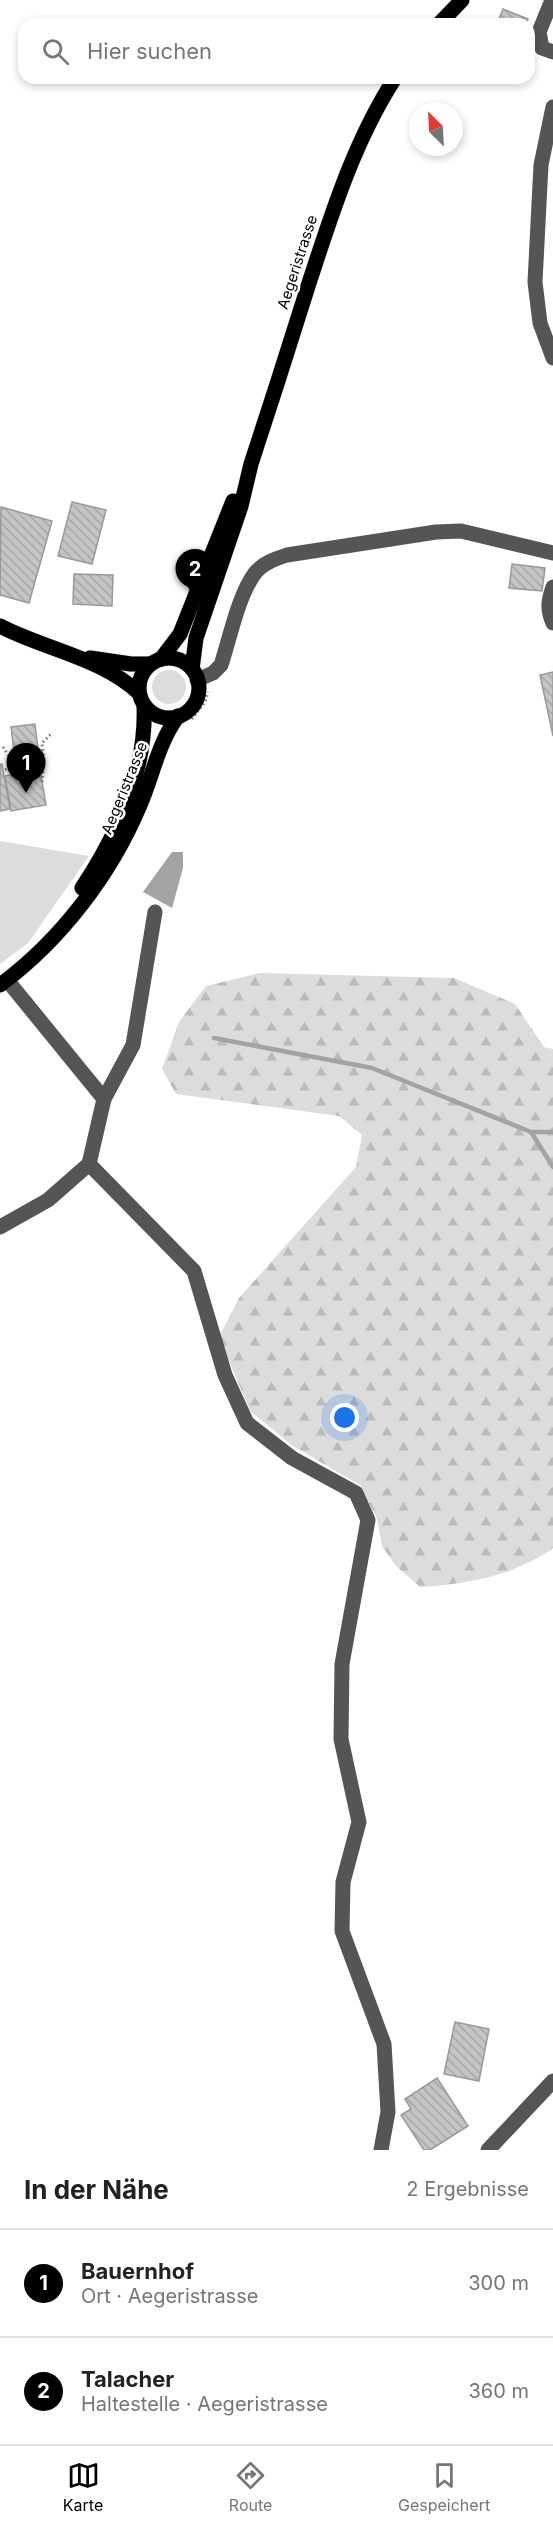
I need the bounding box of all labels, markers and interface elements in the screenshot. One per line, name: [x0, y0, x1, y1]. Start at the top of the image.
search box: [18, 18, 535, 84]
icon: search: [39, 35, 72, 68]
text: Hier suchen: [87, 38, 212, 64]
north arrow: [409, 102, 463, 156]
street label: Aegeristrasse: [273, 212, 321, 312]
pin: 2: [176, 550, 214, 599]
street label: Aegeristrasse: [97, 739, 151, 837]
pin: 1: [6, 744, 46, 793]
your location: [330, 1403, 359, 1432]
text: In der Nähe: [24, 2174, 169, 2205]
text: 2 Ergebnisse: [406, 2177, 529, 2201]
text: Bauernhof: [81, 2258, 194, 2284]
text: 1: [39, 2271, 48, 2295]
text: 300 m: [468, 2271, 529, 2295]
text: Ort · Aegeristrasse: [81, 2284, 258, 2308]
text: Talacher: [81, 2366, 174, 2392]
text: 2: [37, 2379, 50, 2403]
text: 360 m: [468, 2379, 529, 2403]
text: Haltestelle · Aegeristrasse: [81, 2392, 328, 2416]
tab: Karte: [63, 2459, 103, 2515]
tab: Route: [229, 2459, 272, 2515]
tab: Gespeichert: [398, 2459, 490, 2515]

